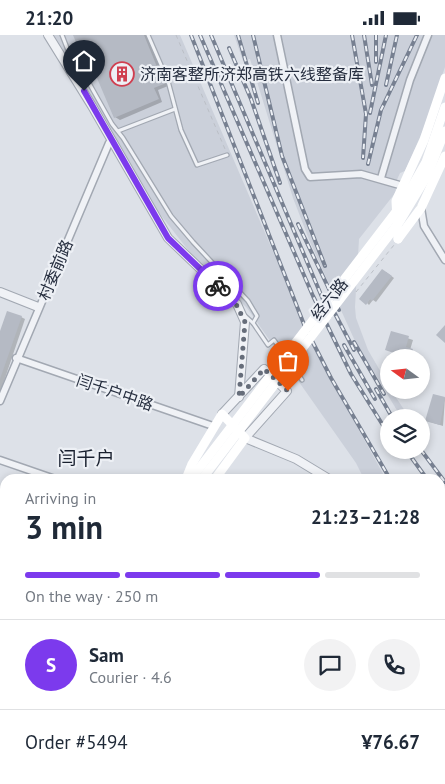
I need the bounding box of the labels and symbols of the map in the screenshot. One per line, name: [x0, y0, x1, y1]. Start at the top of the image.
pin: [63, 40, 105, 91]
building icon: 济南客整所济郑高铁六线整备库: [109, 61, 135, 87]
place label: 济南客整所济郑高铁六线整备库: [140, 64, 364, 84]
street label: 村委前路: [33, 237, 77, 303]
courier: [193, 261, 243, 311]
street label: 经六路: [306, 274, 352, 324]
pin: [267, 340, 309, 391]
north arrow: [380, 349, 430, 399]
street label: 闫千户中路: [74, 370, 156, 414]
district label: 闫千户: [57, 446, 115, 470]

